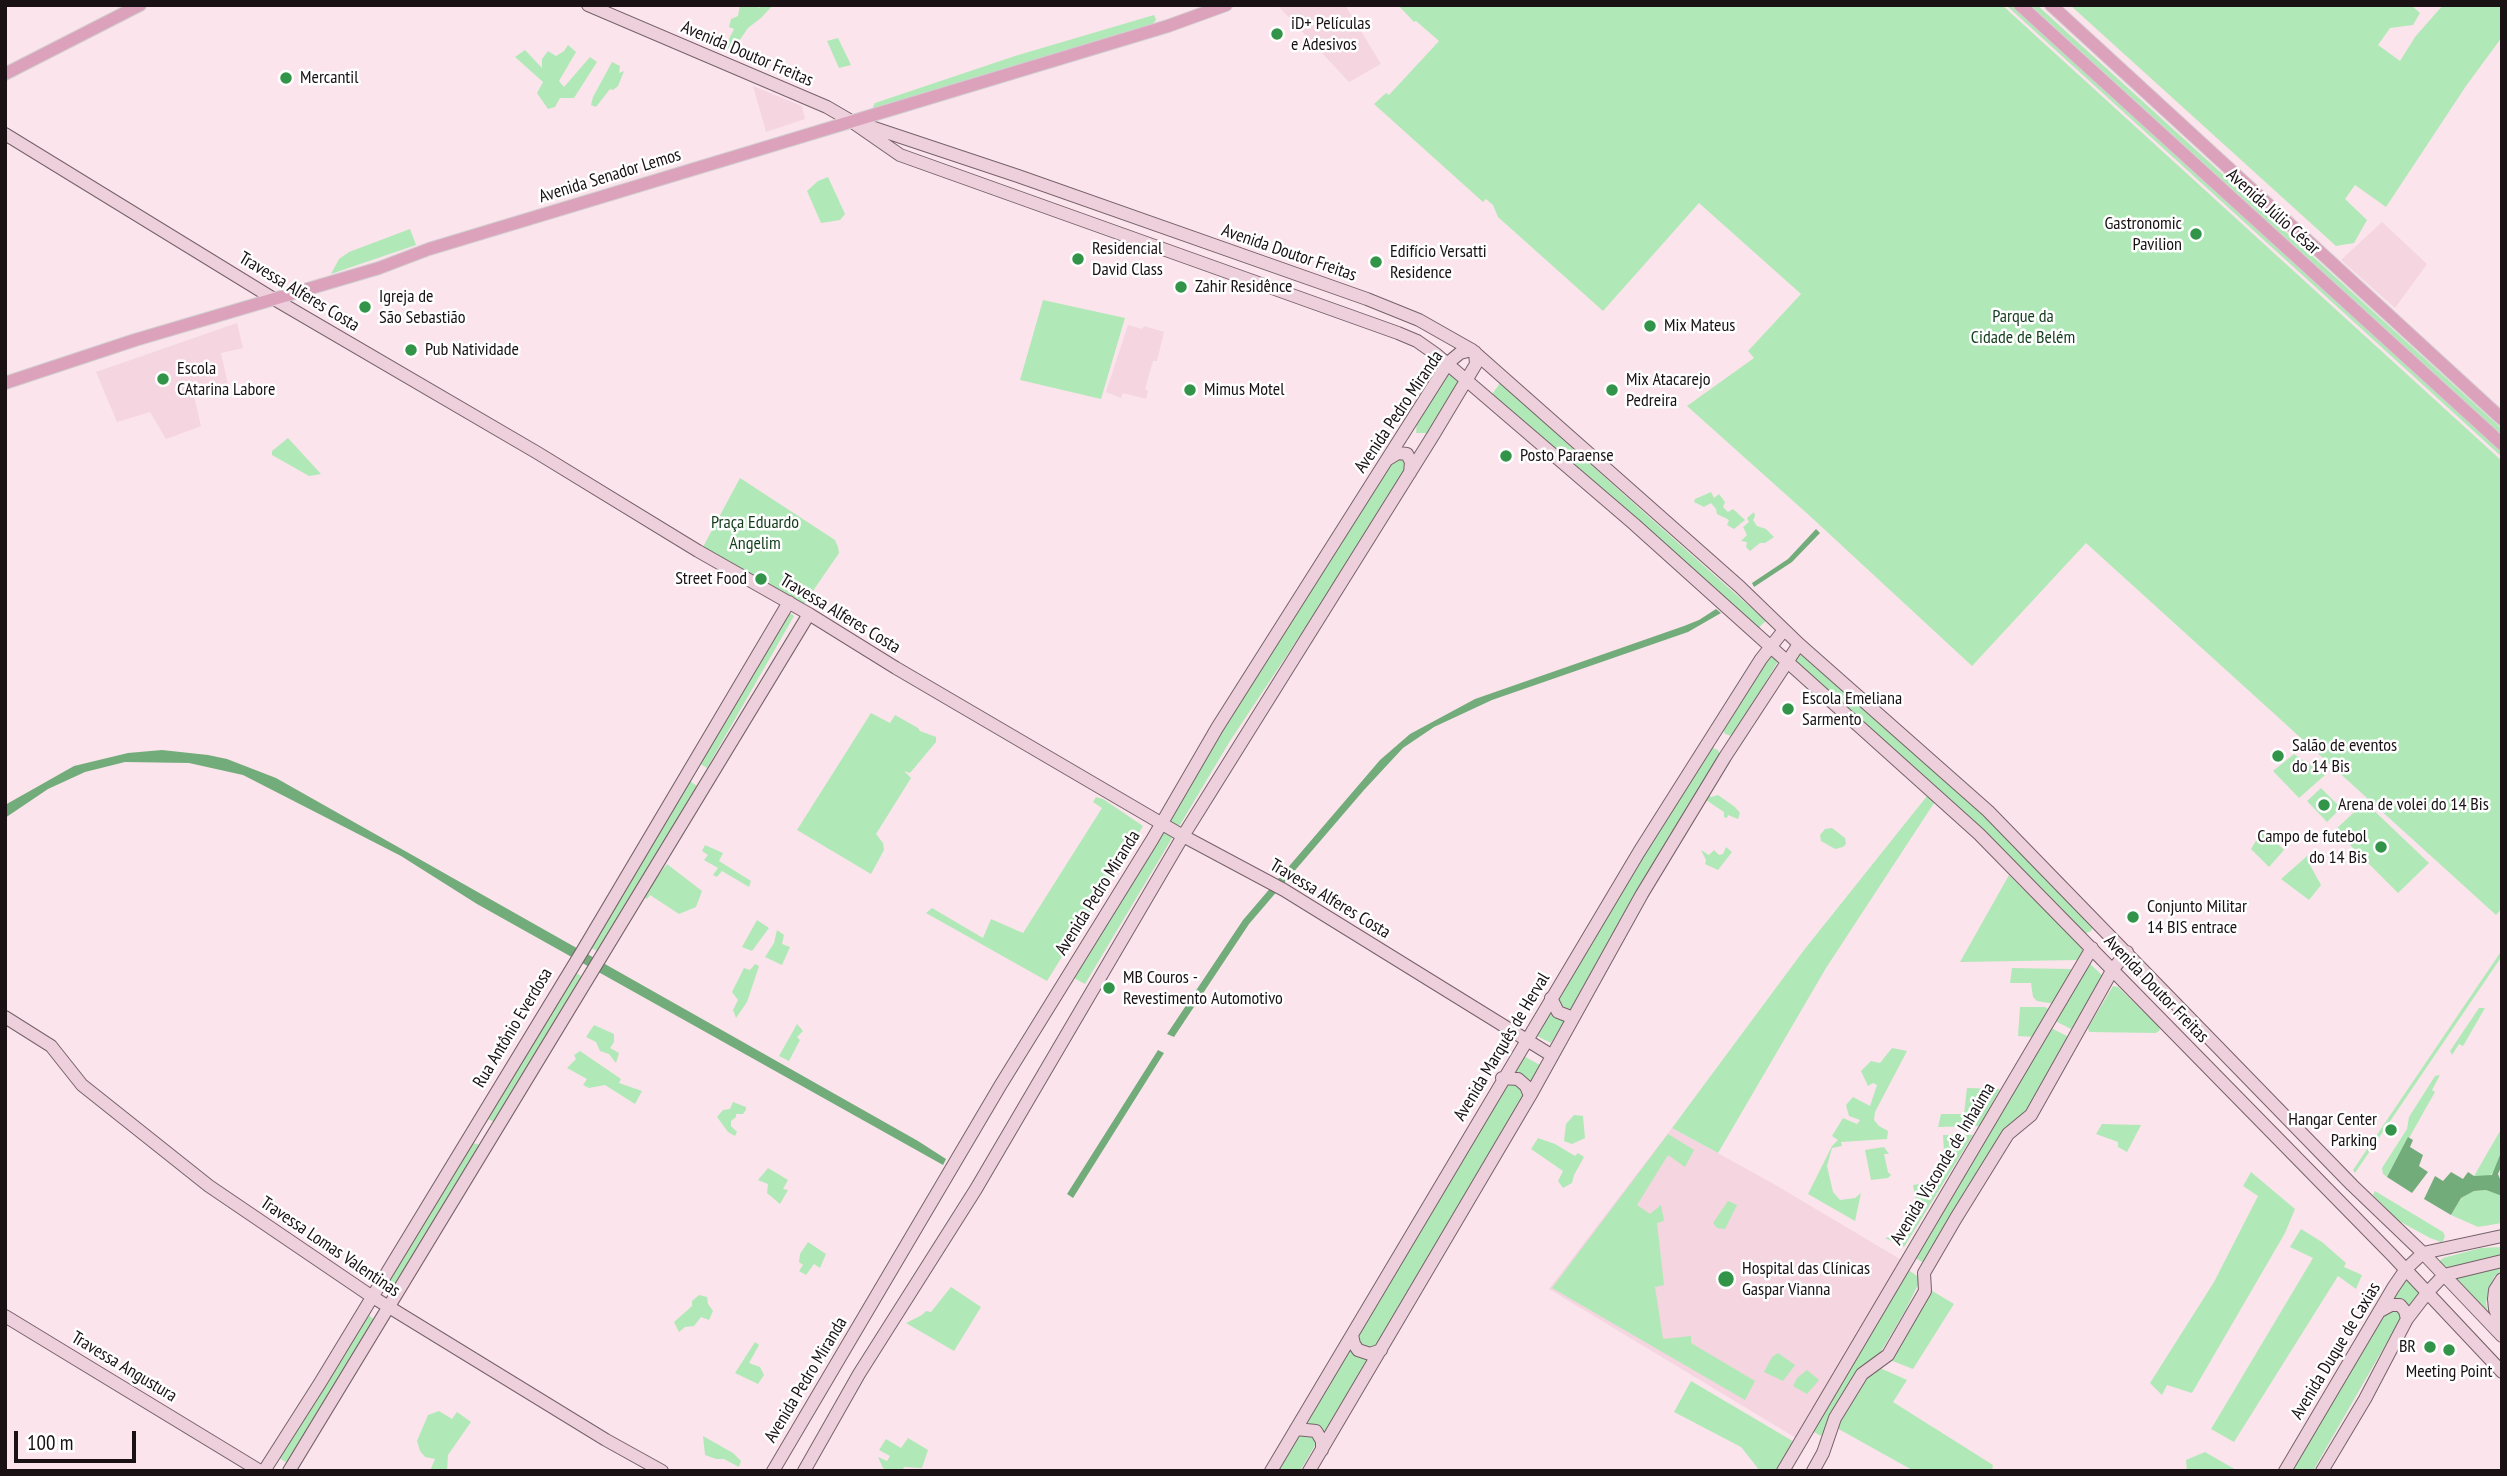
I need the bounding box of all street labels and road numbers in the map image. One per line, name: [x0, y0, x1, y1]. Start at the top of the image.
street label: Avenida Doutor Freitas: [678, 16, 816, 92]
street label: Avenida Senador Lemos: [536, 144, 684, 208]
street label: Avenida Júlio César: [2222, 164, 2324, 260]
street label: Avenida Doutor Freitas: [1219, 220, 1359, 286]
street label: Travessa Alferes Costa: [235, 247, 363, 337]
street label: Avenida Pedro Miranda: [1350, 347, 1448, 477]
street label: Travessa Alferes Costa: [776, 569, 904, 659]
street label: Avenida Pedro Miranda: [1051, 827, 1145, 959]
street label: Travessa Alferes Costa: [1266, 854, 1394, 944]
street label: Avenida Doutor Freitas: [2099, 931, 2213, 1047]
street label: Rua Antônio Everdosa: [469, 964, 557, 1092]
street label: Avenida Marquês de Herval: [1449, 969, 1555, 1125]
street label: Avenida Visconde de Inhaúma: [1886, 1079, 2000, 1249]
street label: Travessa Lomas Valentinas: [256, 1192, 404, 1302]
street label: Avenida Duque de Caxias: [2287, 1279, 2385, 1423]
street label: Avenida Pedro Miranda: [760, 1313, 852, 1447]
street label: Travessa Angustura: [67, 1327, 181, 1407]

